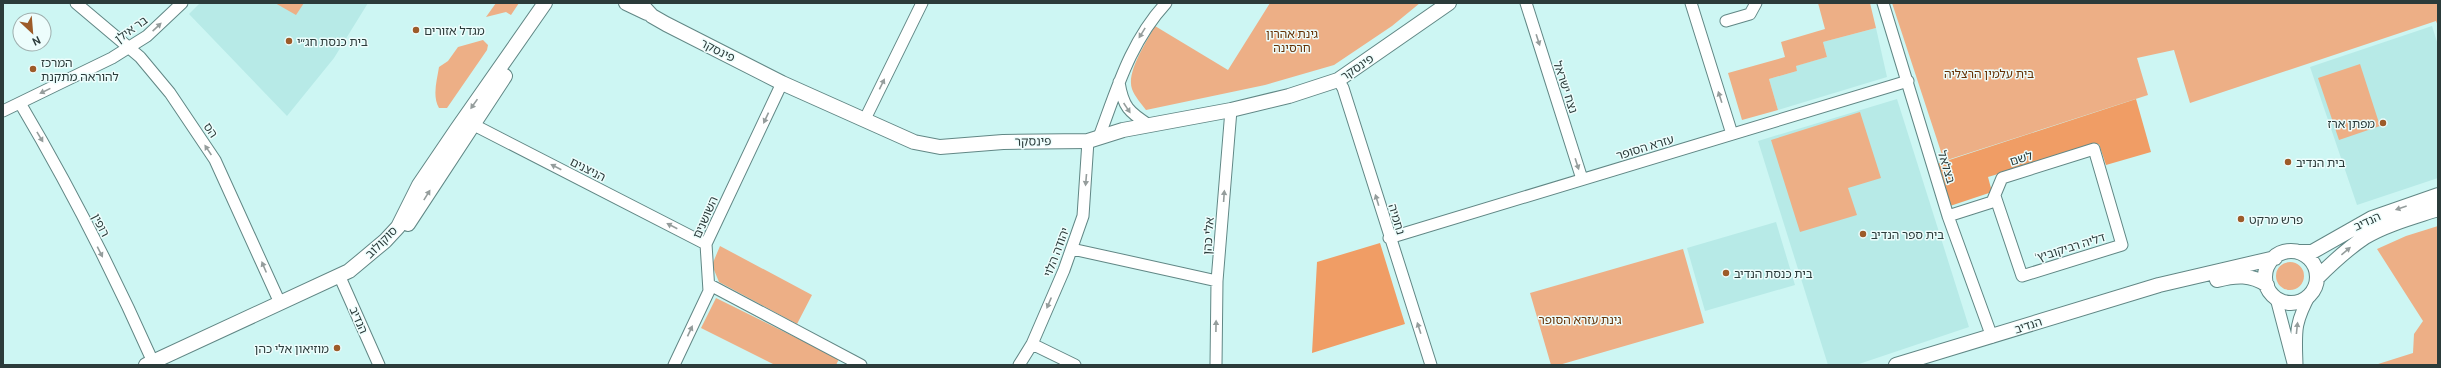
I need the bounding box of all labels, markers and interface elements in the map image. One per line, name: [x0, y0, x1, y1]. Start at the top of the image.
north arrow: [12, 12, 52, 52]
street label: בר אילן: [112, 12, 150, 46]
one-way arrow: [152, 22, 162, 31]
place label: מגדל אזורים: [424, 23, 485, 38]
marker: מגדל אזורים: [411, 25, 421, 35]
park label: גינת אהרון חרסינה: [1266, 26, 1319, 55]
one-way arrow: [1138, 27, 1145, 39]
text: N: [30, 33, 43, 49]
place label: בית כנסת חג״י: [297, 34, 368, 49]
one-way arrow: [1535, 34, 1541, 46]
street label: פינסקר: [698, 35, 738, 65]
marker: בית כנסת חג״י: [284, 36, 294, 46]
street label: פינסקר: [1338, 50, 1376, 84]
place label: המרכז להוראה מתקנת: [41, 55, 119, 84]
street label: נצח ישראל: [1551, 59, 1581, 115]
marker: המרכז להוראה מתקנת: [28, 64, 38, 74]
park label: בית עלמין הרצליה: [1944, 66, 2034, 81]
one-way arrow: [879, 78, 885, 89]
one-way arrow: [39, 88, 51, 94]
one-way arrow: [1717, 90, 1723, 102]
one-way arrow: [470, 99, 478, 109]
one-way arrow: [1124, 102, 1131, 114]
one-way arrow: [763, 112, 769, 124]
place label: מפתן ארז: [2328, 116, 2375, 131]
marker: מפתן ארז: [2378, 118, 2388, 128]
street label: הס: [201, 119, 221, 141]
one-way arrow: [37, 131, 44, 143]
street label: עזרא הסופר: [1614, 131, 1676, 163]
street label: פינסקר: [1014, 133, 1052, 149]
one-way arrow: [204, 145, 212, 155]
street label: לשם: [2008, 147, 2034, 169]
street label: בצלאל: [1935, 149, 1959, 185]
street label: הניצנים: [568, 154, 608, 184]
place label: בית הנדיב: [2296, 155, 2345, 170]
marker: בית הנדיב: [2283, 157, 2293, 167]
one-way arrow: [1574, 158, 1580, 170]
one-way arrow: [550, 163, 562, 170]
one-way arrow: [1083, 174, 1090, 186]
one-way arrow: [424, 189, 431, 201]
one-way arrow: [1220, 190, 1227, 202]
street label: השושנים: [689, 194, 721, 240]
one-way arrow: [1374, 194, 1380, 206]
street label: נחמיה: [1385, 202, 1409, 236]
one-way arrow: [2395, 205, 2407, 211]
street label: הנדיב: [2351, 208, 2383, 234]
street label: רופין: [89, 211, 113, 239]
place label: פרש מרקט: [2249, 212, 2303, 227]
marker: פרש מרקט: [2236, 214, 2246, 224]
street label: אלי כהן: [1199, 216, 1217, 255]
street label: סוקולוב: [362, 223, 400, 261]
one-way arrow: [666, 223, 677, 229]
street label: יהודה הלוי: [1040, 225, 1072, 279]
place label: בית ספר הנדיב: [1871, 227, 1944, 242]
marker: בית ספר הנדיב: [1858, 229, 1868, 239]
street label: 'דליה רביקוביץ: [2033, 229, 2107, 265]
one-way arrow: [97, 246, 103, 258]
one-way arrow: [2340, 247, 2351, 256]
one-way arrow: [261, 262, 267, 273]
place label: בית כנסת הנדיב: [1734, 266, 1813, 281]
marker: בית כנסת הנדיב: [1721, 268, 1731, 278]
one-way arrow: [1046, 297, 1052, 309]
street label: הנדיב: [346, 304, 372, 336]
park label: גינת עזרא הסופר: [1539, 312, 1622, 327]
street label: הנדיב: [2012, 314, 2044, 336]
one-way arrow: [1213, 320, 1220, 332]
one-way arrow: [2294, 321, 2300, 334]
one-way arrow: [1416, 322, 1422, 334]
one-way arrow: [687, 325, 693, 337]
place label: מוזיאון אלי כהן: [254, 341, 329, 356]
marker: מוזיאון אלי כהן: [332, 343, 342, 353]

